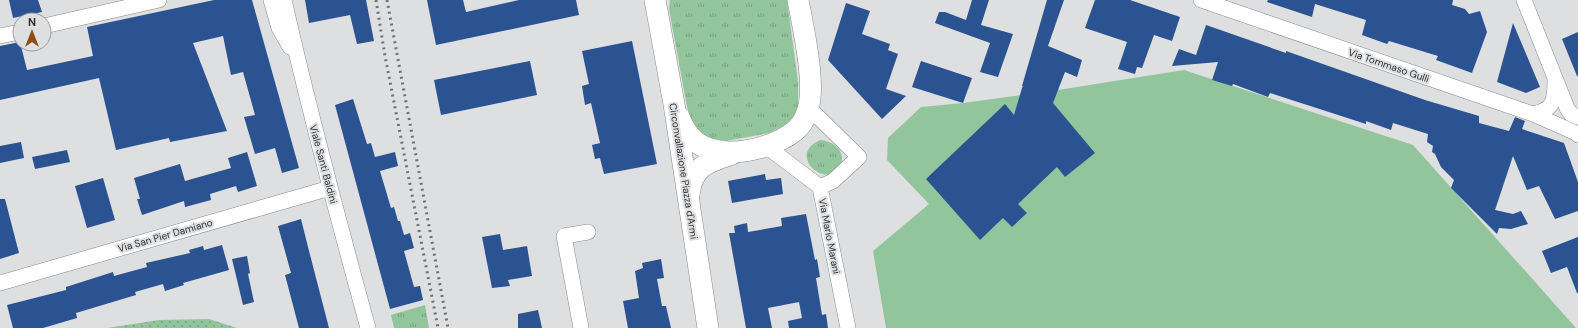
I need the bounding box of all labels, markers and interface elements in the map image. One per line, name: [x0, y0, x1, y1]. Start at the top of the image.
north arrow: [12, 12, 52, 52]
text: N: [28, 15, 36, 29]
street label: Via Tommaso Gulli: [1347, 46, 1431, 85]
street label: Circonvallazione Piazza d'Armi: [666, 102, 701, 240]
street label: Viale Santi Baldini: [307, 123, 340, 205]
street label: Via Mario Marani: [816, 197, 843, 275]
street label: Via San Pier Damiano: [116, 216, 214, 255]

